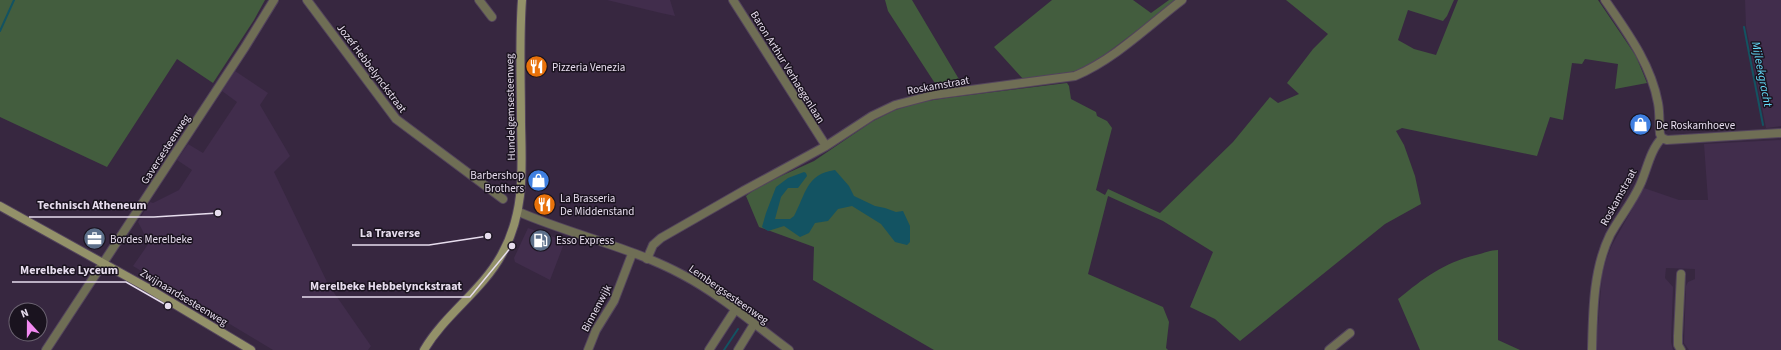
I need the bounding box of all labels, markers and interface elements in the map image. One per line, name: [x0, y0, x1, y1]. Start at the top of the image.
street label: Baron Arthur Verhaegenlaan: [747, 8, 828, 126]
street label: Jozef Hebbelynckstraat: [333, 21, 410, 116]
water label: Mijleekgracht: [1747, 40, 1776, 109]
street label: Hundelgemsesteenweg: [502, 53, 519, 161]
restaurant icon: Pizzeria Venezia: [523, 54, 549, 80]
place label: Pizzeria Venezia: [552, 60, 625, 75]
street label: Roskamstraat: [906, 73, 971, 98]
street label: Gaversesteenweg: [137, 111, 194, 187]
shop icon: De Roskamhoeve: [1627, 112, 1653, 138]
place label: De Roskamhoeve: [1656, 118, 1736, 133]
street label: Roskamstraat: [1597, 166, 1640, 228]
place label: Barbershop Brothers: [470, 168, 524, 196]
shop icon: Barbershop Brothers: [526, 168, 552, 194]
restaurant icon: La Brasseria De Middenstand: [532, 191, 558, 217]
place label: La Brasseria De Middenstand: [560, 191, 634, 219]
callout: Technisch Atheneum: [29, 193, 154, 217]
text: Technisch Atheneum: [37, 197, 147, 214]
callout: La Traverse: [352, 221, 429, 245]
text: La Traverse: [360, 225, 420, 242]
office icon: Bordes Merelbeke: [82, 226, 108, 252]
fuel station icon: Esso Express: [527, 227, 553, 253]
place label: Bordes Merelbeke: [110, 232, 193, 247]
place label: Esso Express: [556, 233, 614, 248]
callout: Merelbeke Lyceum: [12, 258, 126, 282]
street label: Lembergsesteenweg: [686, 261, 772, 328]
text: Merelbeke Lyceum: [20, 262, 118, 279]
street label: Zwijnaardsesteenweg: [137, 265, 231, 330]
callout: Merelbeke Hebbelynckstraat: [302, 273, 470, 297]
text: Merelbeke Hebbelynckstraat: [310, 278, 462, 295]
street label: Binnenwijk: [578, 282, 615, 334]
north arrow: [8, 302, 48, 342]
text: N: [18, 305, 31, 321]

